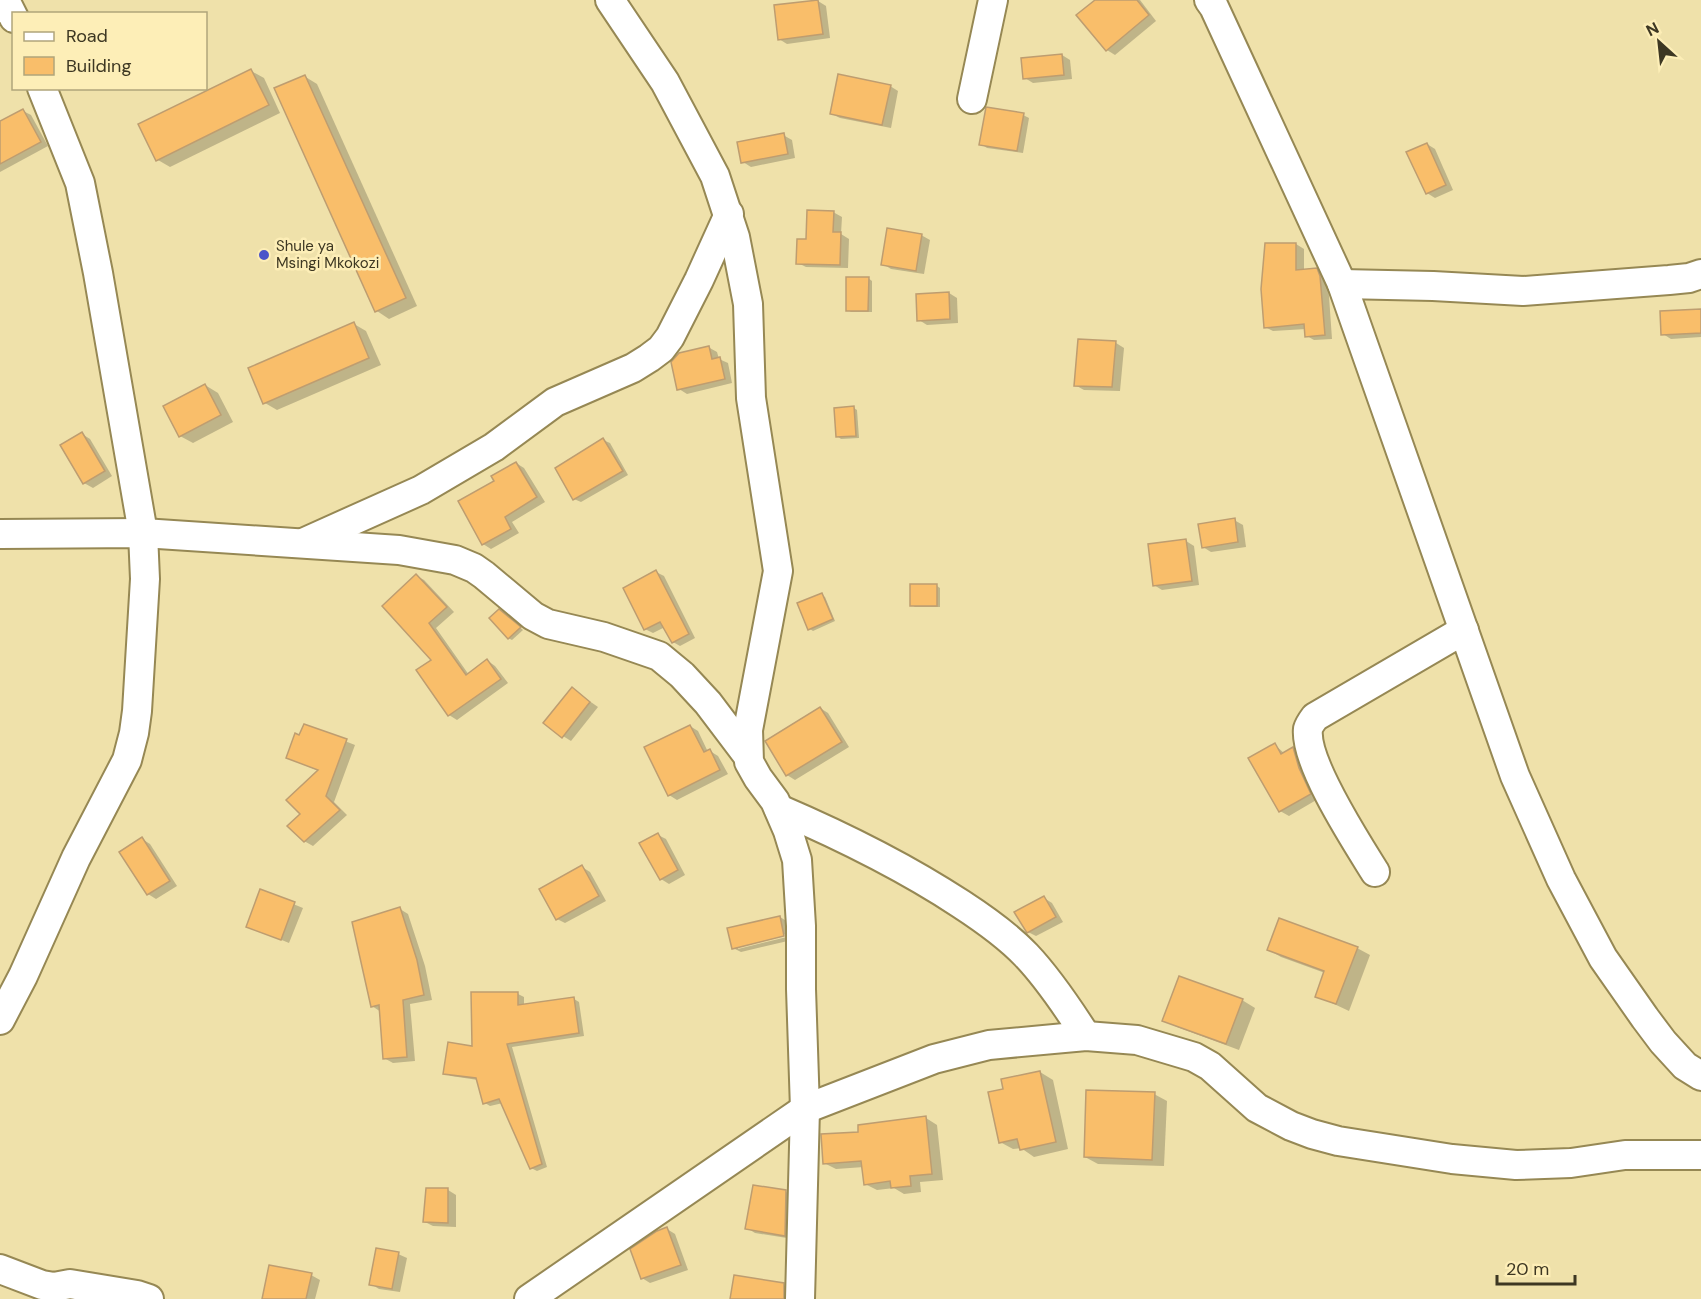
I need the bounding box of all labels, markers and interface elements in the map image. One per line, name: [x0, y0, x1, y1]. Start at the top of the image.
legend: [12, 12, 207, 90]
north arrow: [1629, 12, 1689, 72]
text: N: [1642, 17, 1662, 41]
text: Road: [66, 24, 108, 48]
text: Building: [66, 54, 131, 78]
place label: Shule ya Msingi Mkokozi: [276, 236, 379, 273]
marker: Shule ya Msingi Mkokozi: [257, 248, 271, 262]
scale bar: [1497, 1248, 1575, 1286]
text: 20 m: [1506, 1257, 1549, 1281]

